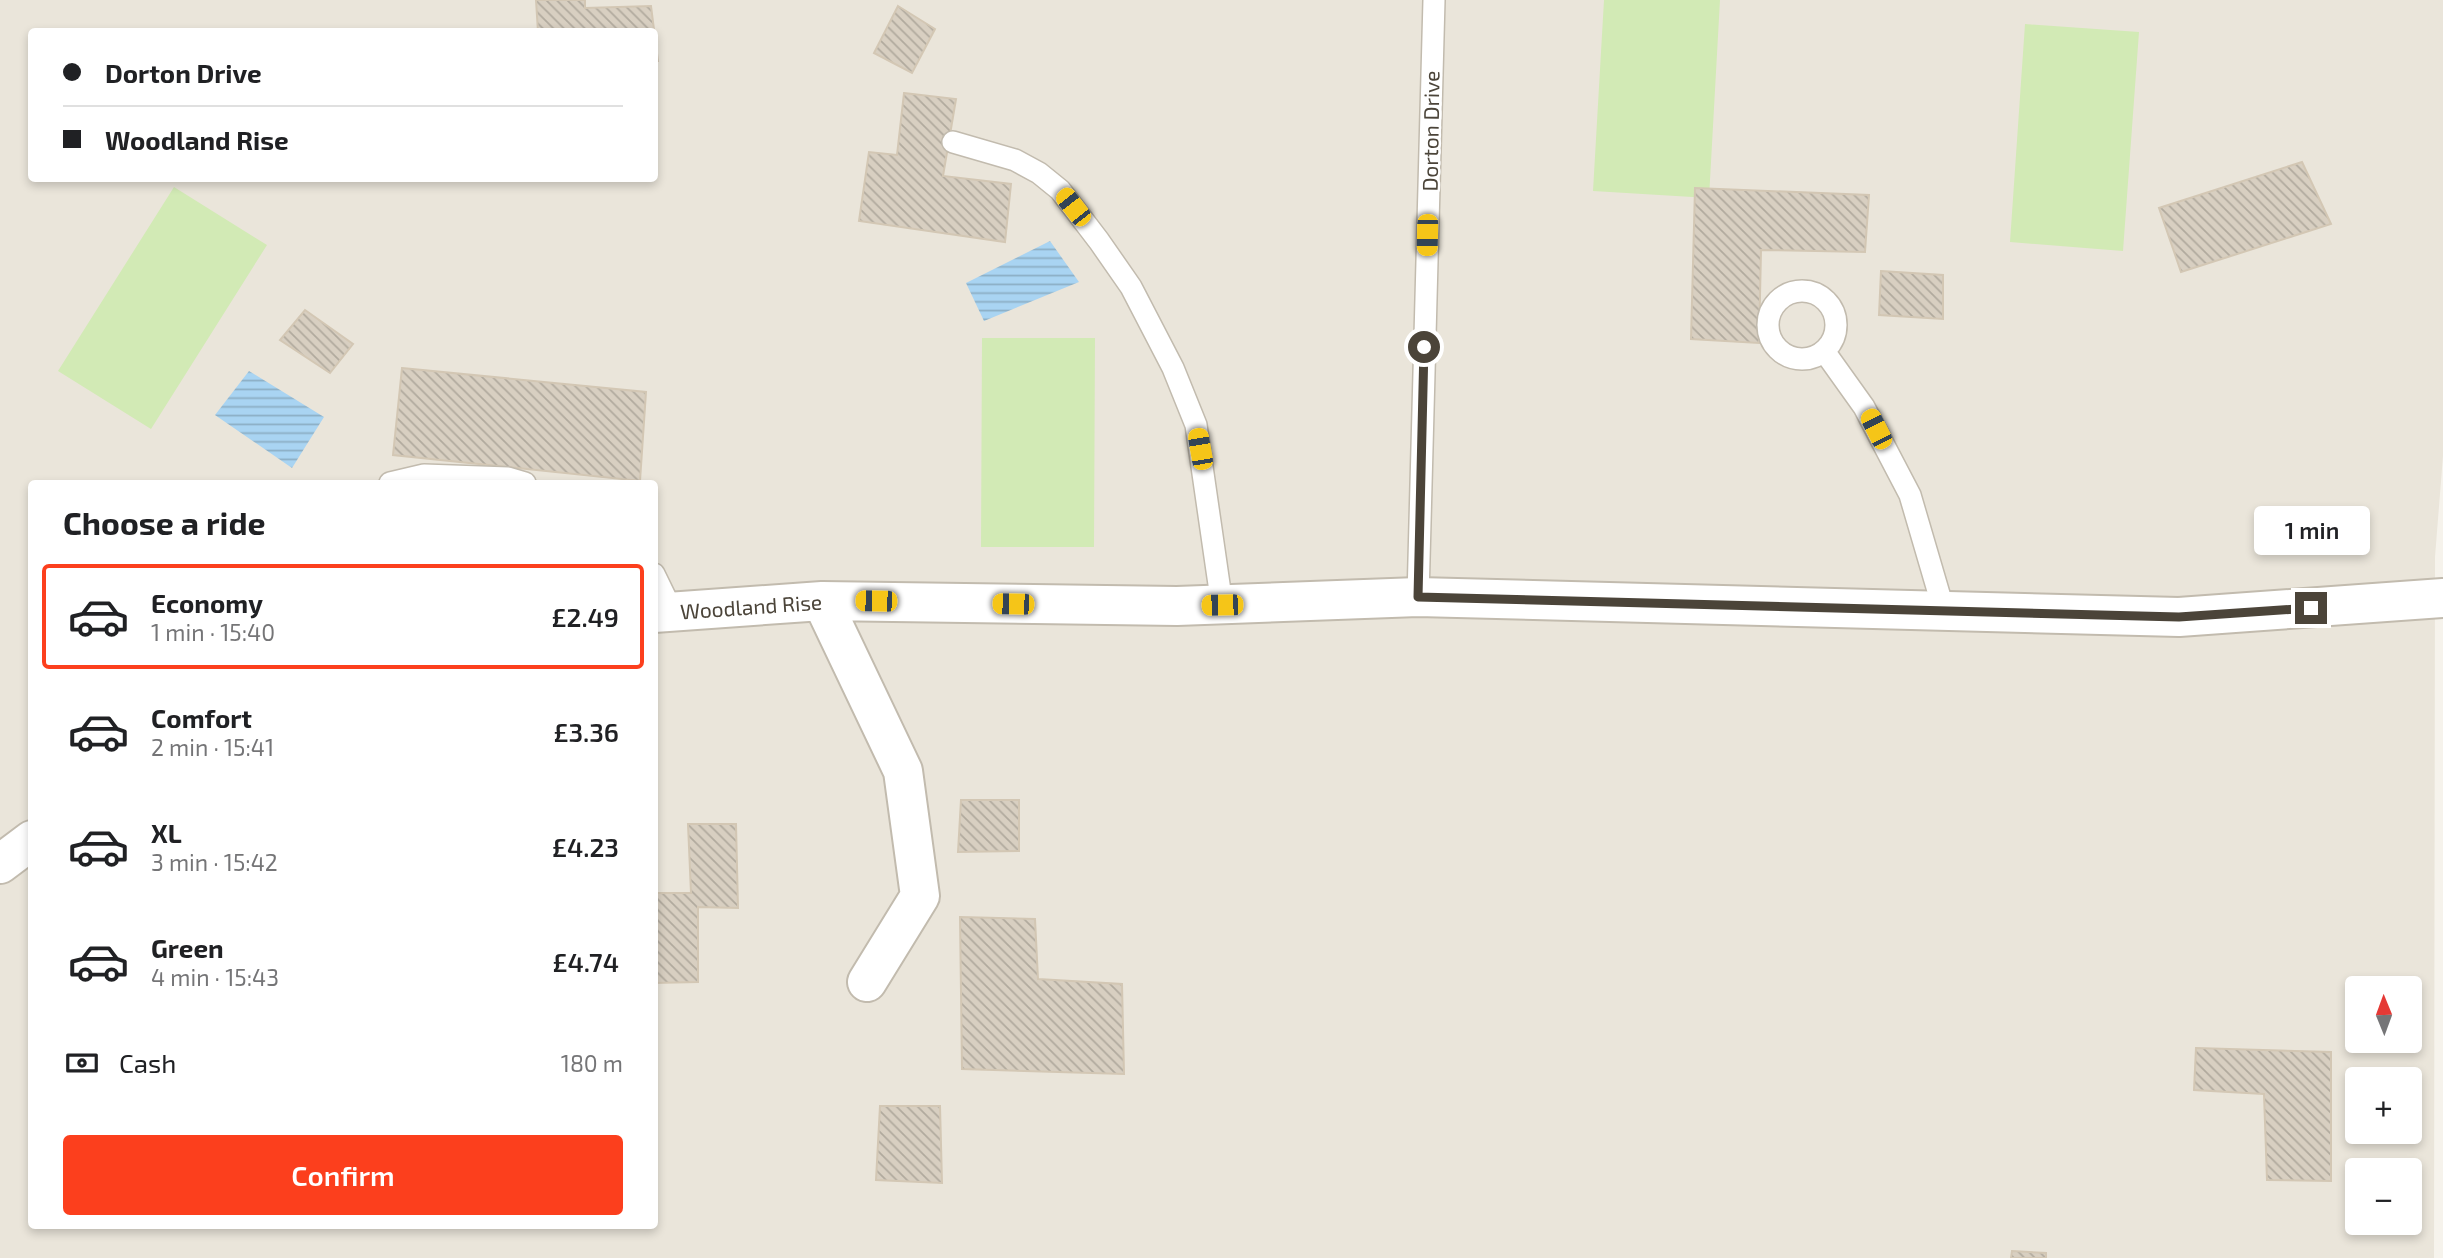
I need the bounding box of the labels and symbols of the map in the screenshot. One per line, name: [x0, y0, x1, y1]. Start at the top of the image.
street label: Dorton Drive: [1416, 70, 1444, 192]
car: [1052, 184, 1095, 230]
car: [1417, 214, 1438, 256]
route start: [1408, 331, 1440, 363]
car: [1858, 406, 1895, 452]
car: [1187, 426, 1214, 472]
callout: 1 min: [2253, 506, 2369, 556]
street label: Woodland Rise: [679, 589, 823, 623]
car: [855, 590, 898, 612]
route end: [2295, 592, 2327, 624]
car: [992, 593, 1035, 615]
car: [1201, 594, 1244, 616]
north arrow: [2345, 976, 2422, 1054]

